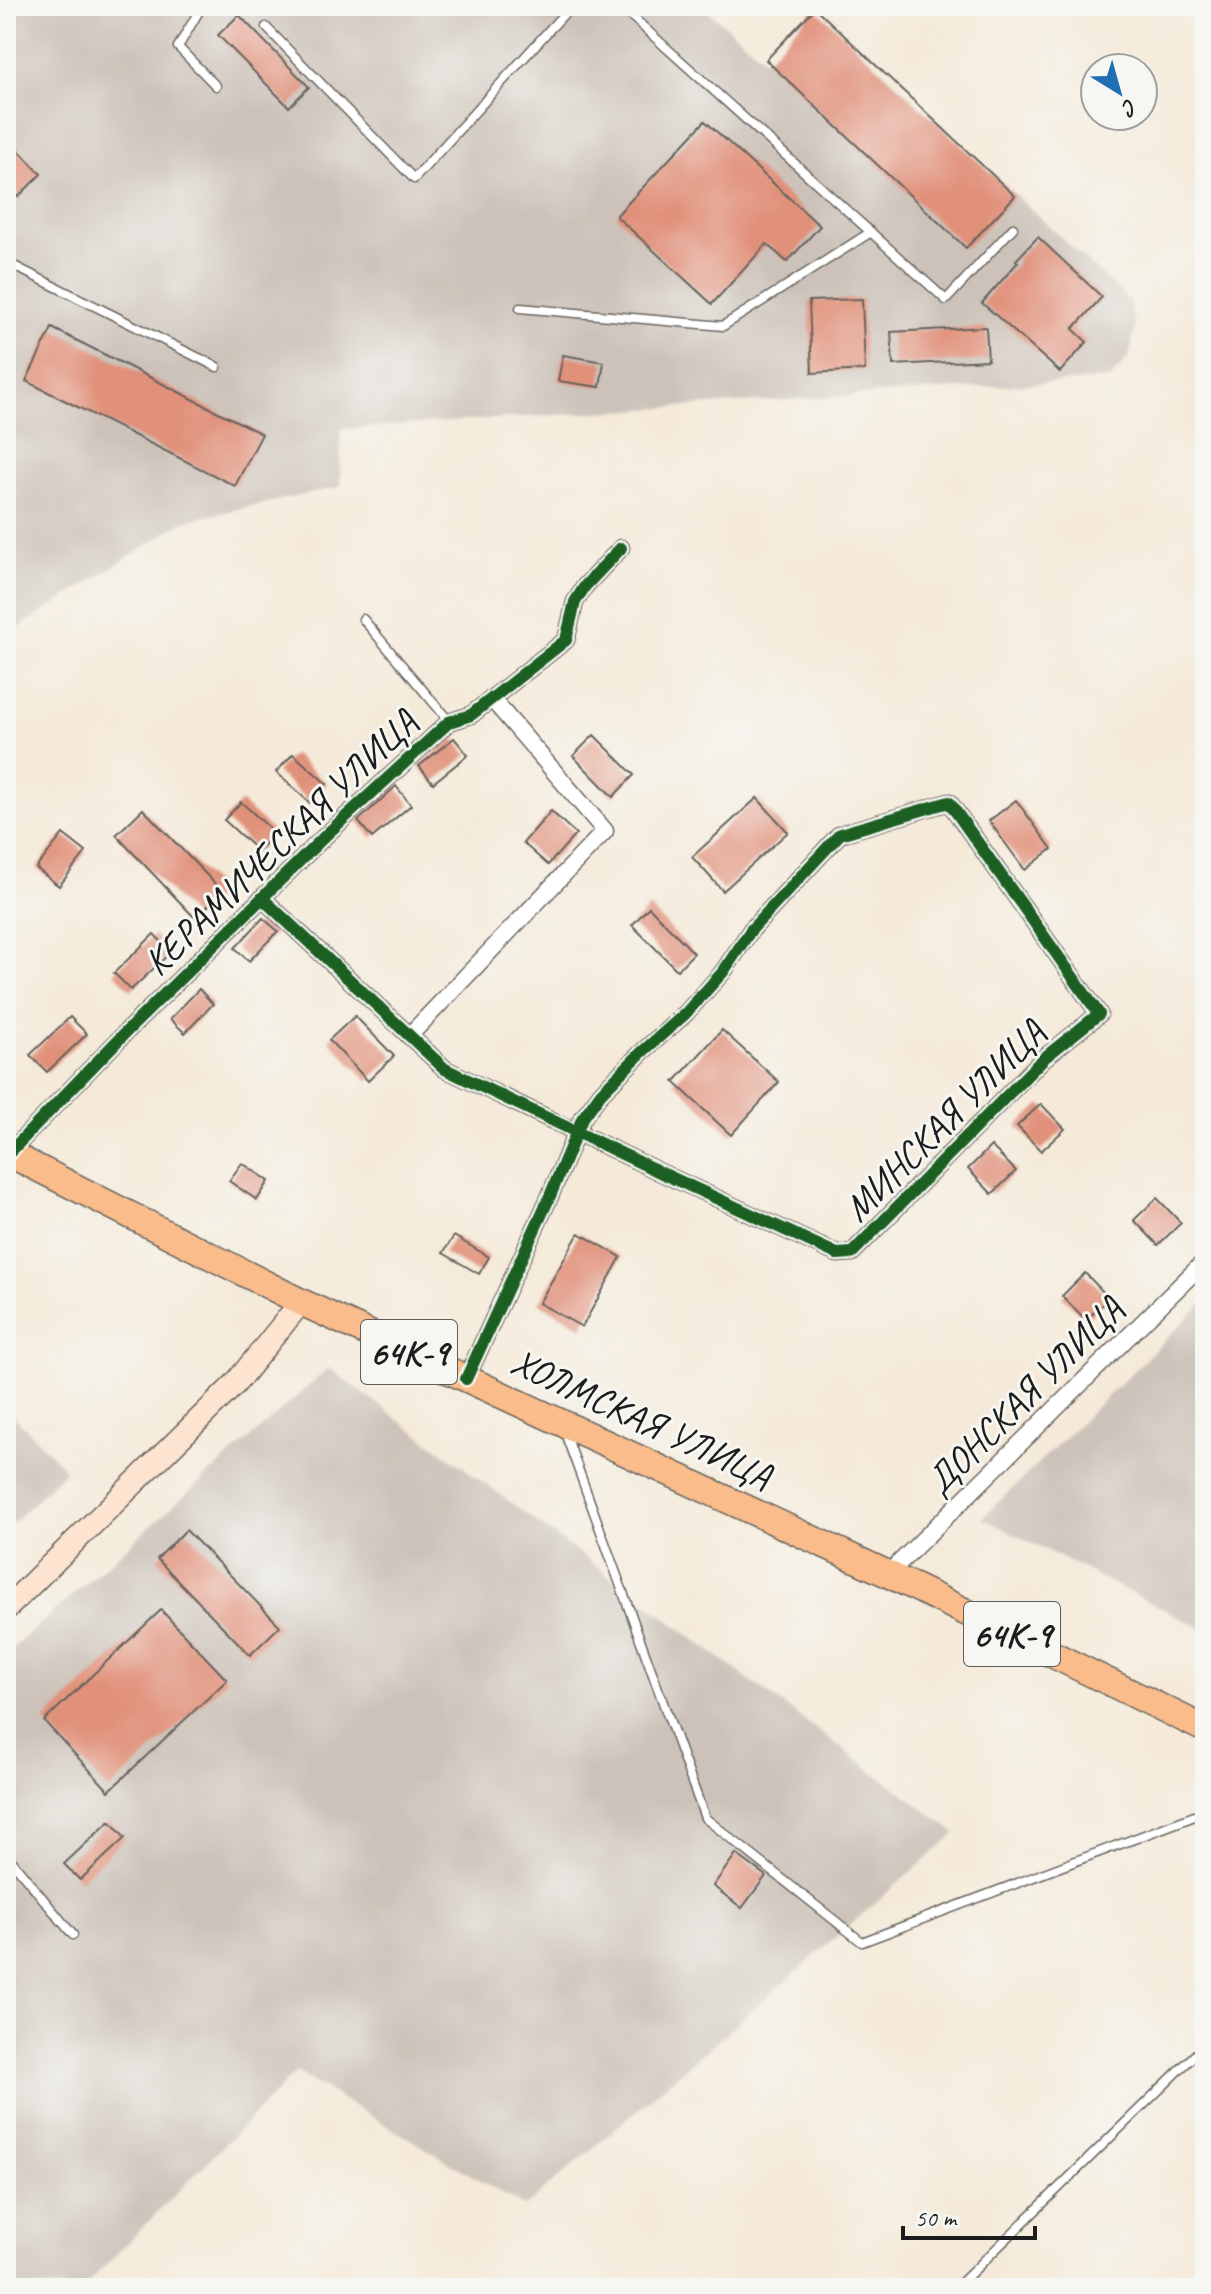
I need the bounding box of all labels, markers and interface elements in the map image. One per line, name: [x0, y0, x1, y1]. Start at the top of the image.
north arrow: [1079, 52, 1159, 132]
text: С: [1115, 93, 1143, 124]
street label: КЕРАМИЧЕСКАЯ УЛИЦА: [134, 699, 428, 985]
street label: МИНСКАЯ УЛИЦА: [834, 1009, 1056, 1231]
street label: ДОНСКАЯ УЛИЦА: [915, 1286, 1134, 1504]
road number: 64К-9: [361, 1320, 457, 1384]
street label: ХОЛМСКАЯ УЛИЦА: [504, 1338, 780, 1500]
road number: 64К-9: [964, 1602, 1060, 1666]
scale bar: [903, 2190, 1035, 2240]
text: 50 m: [915, 2203, 958, 2233]

